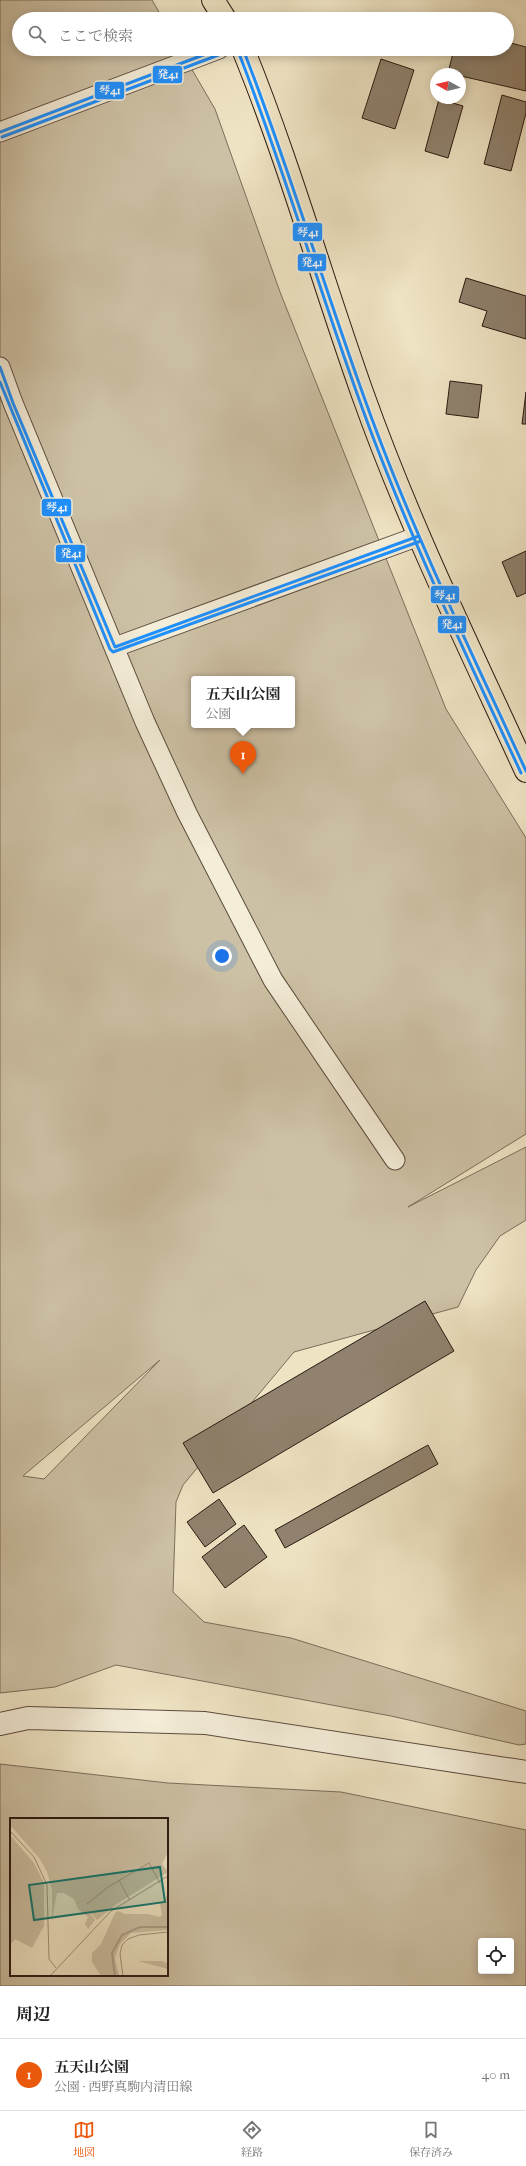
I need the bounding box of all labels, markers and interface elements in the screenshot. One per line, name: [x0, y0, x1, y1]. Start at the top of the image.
search box: [12, 12, 514, 56]
icon: search: [26, 23, 48, 45]
text: ここで検索: [58, 27, 133, 45]
line badge: 発41: [152, 65, 183, 84]
text: 発41: [157, 68, 179, 81]
north arrow: [430, 68, 466, 104]
line badge: 琴41: [94, 81, 125, 100]
text: 琴41: [99, 84, 121, 97]
line badge: 琴41: [292, 222, 323, 242]
text: 琴41: [297, 226, 319, 239]
line badge: 発41: [297, 253, 327, 272]
text: 発41: [301, 256, 323, 269]
line badge: 琴41: [41, 498, 72, 517]
text: 琴41: [46, 501, 68, 514]
line badge: 発41: [55, 544, 86, 563]
text: 発41: [60, 547, 82, 560]
line badge: 琴41: [430, 585, 460, 604]
text: 琴41: [434, 589, 456, 602]
line badge: 発41: [437, 615, 467, 634]
text: 発41: [441, 618, 463, 631]
popup: [191, 676, 295, 728]
text: 五天山公園: [205, 685, 281, 703]
text: 公園: [205, 706, 232, 721]
pin: 1: [230, 741, 256, 774]
your location: [212, 946, 232, 966]
inset map: [10, 1818, 168, 1976]
map controls: [478, 1938, 514, 1974]
button: locate: [478, 1938, 514, 1974]
text: 周辺: [16, 2004, 50, 2024]
text: 五天山公園: [54, 2058, 129, 2076]
text: 1: [27, 2067, 31, 2082]
text: 40 m: [482, 2067, 510, 2082]
text: 公園 · 西野真駒内清田線: [54, 2079, 192, 2094]
tab: 地図: [73, 2119, 95, 2159]
tab: 経路: [241, 2119, 263, 2159]
tab: 保存済み: [409, 2119, 453, 2159]

